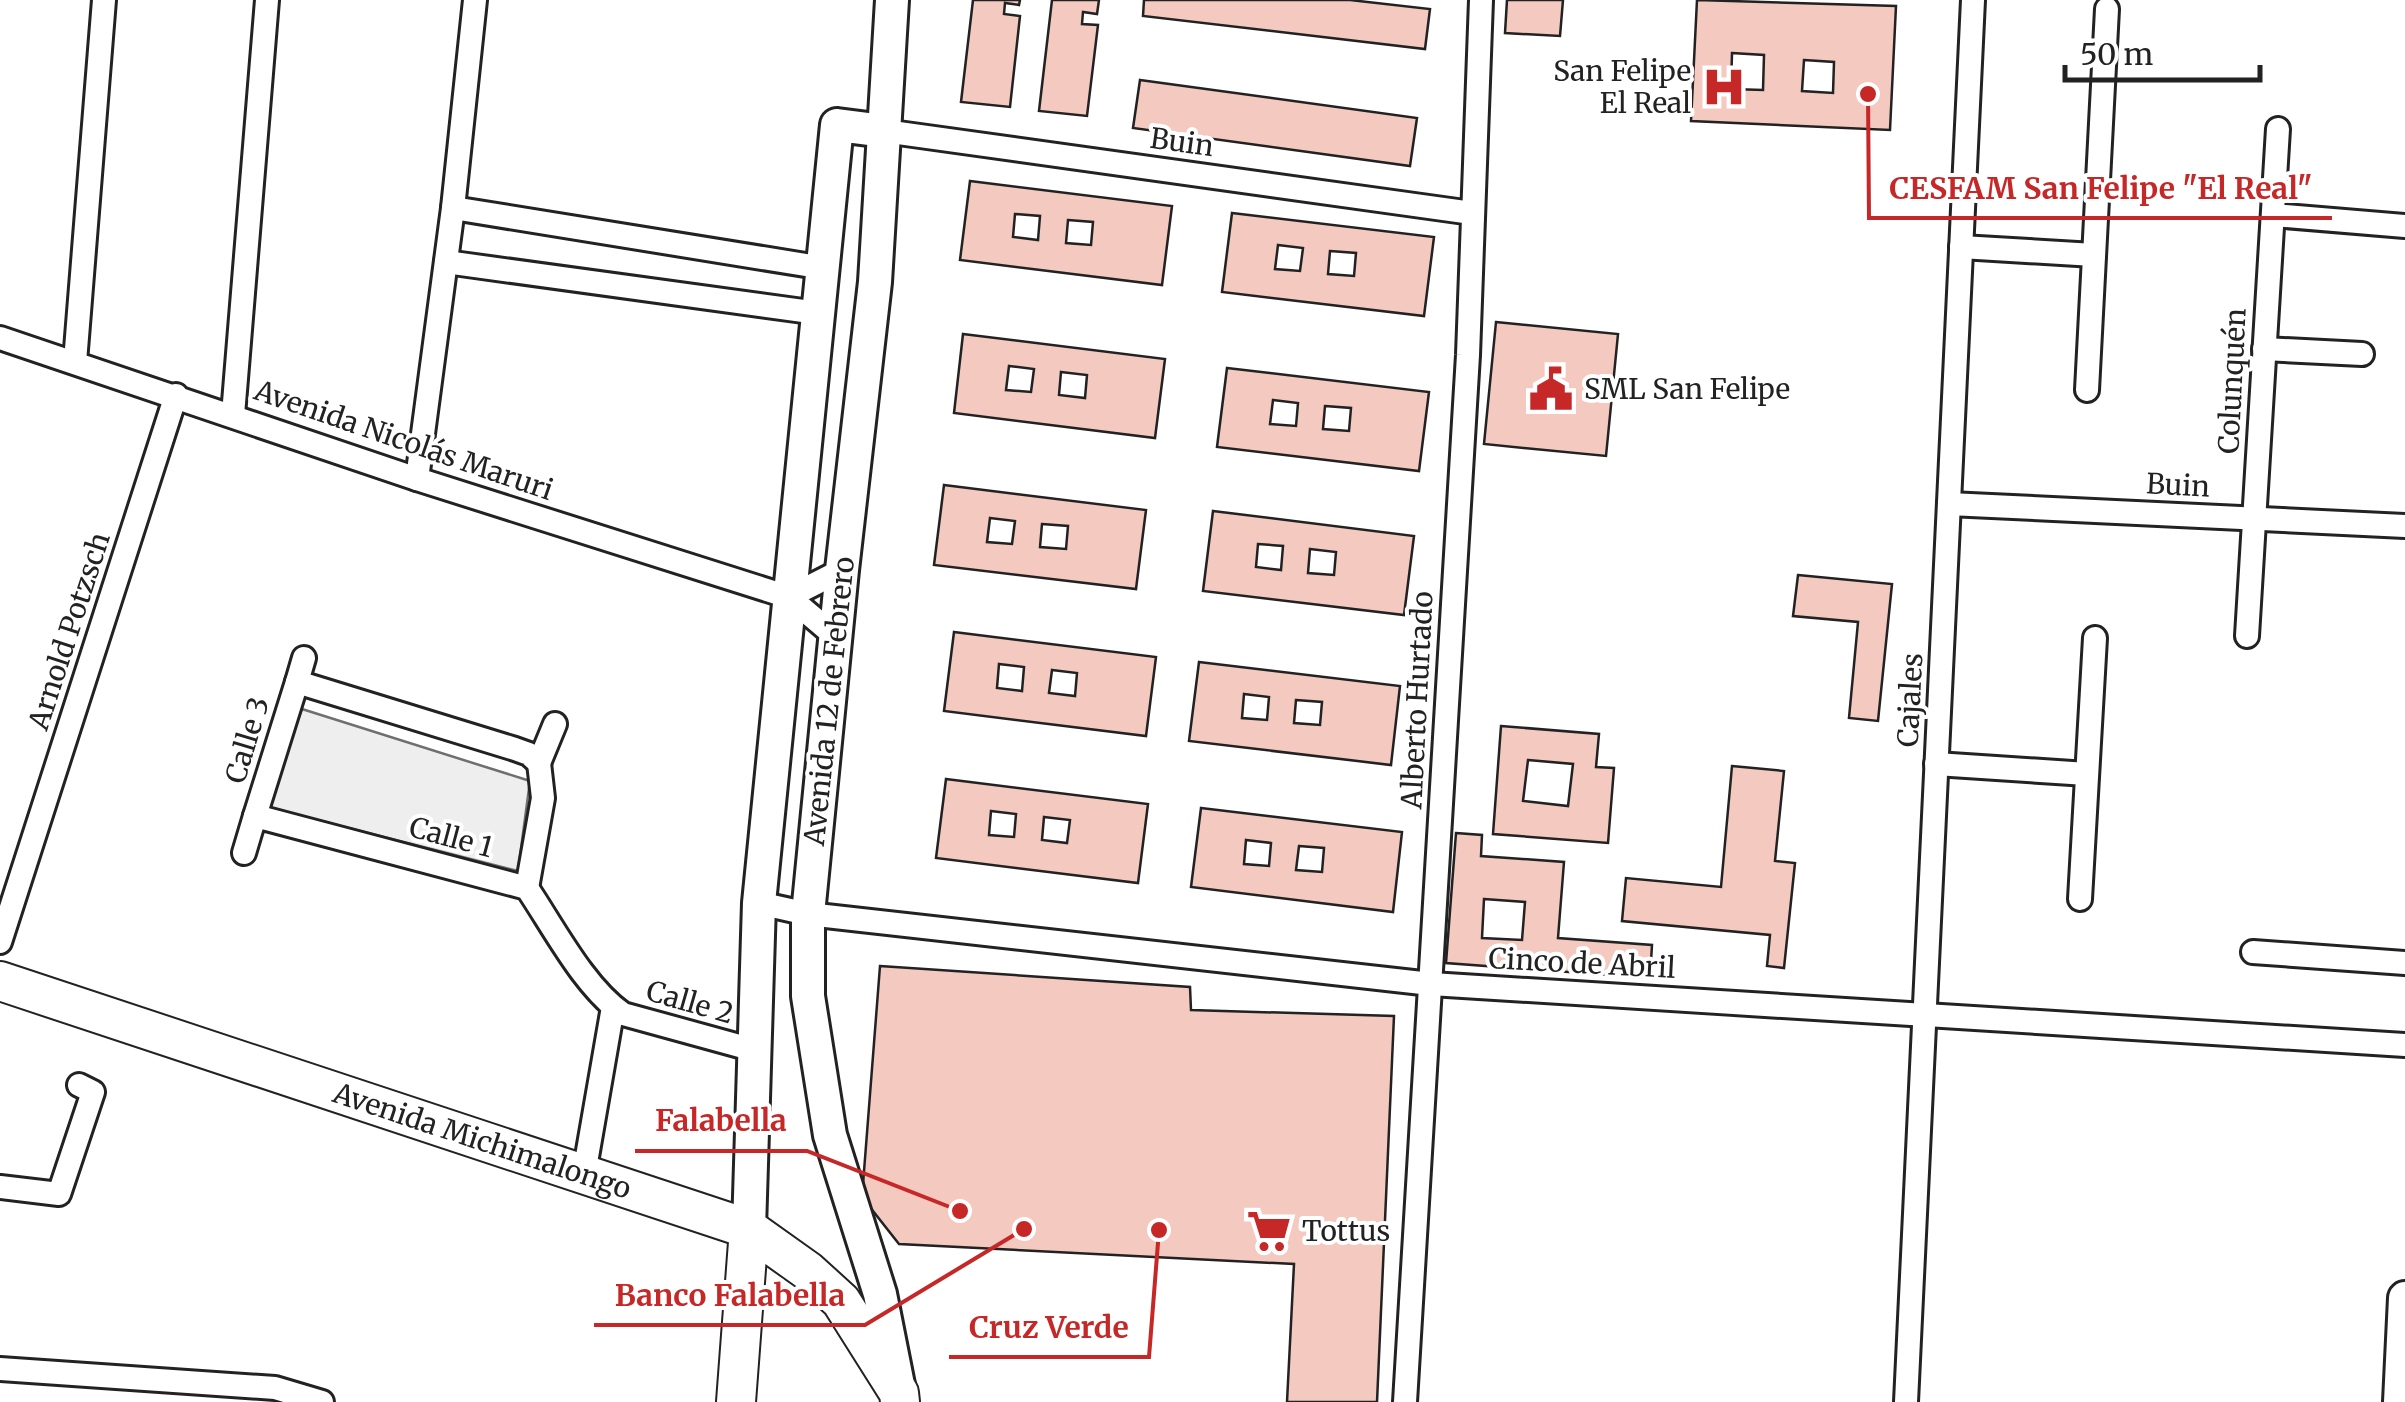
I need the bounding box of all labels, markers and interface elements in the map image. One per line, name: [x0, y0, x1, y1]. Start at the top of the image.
scale bar: [2065, 20, 2260, 82]
text: 50 m: [2080, 35, 2153, 73]
place label: San Felipe El Real: [1553, 53, 1691, 121]
hospital icon: San Felipe El Real: [1700, 63, 1748, 111]
street label: Buin: [1148, 120, 1216, 164]
callout: CESFAM San Felipe "El Real": [1869, 158, 2332, 218]
text: CESFAM San Felipe "El Real": [1890, 169, 2312, 207]
street label: Colunquén: [2210, 307, 2254, 455]
public building icon: SML San Felipe: [1527, 365, 1575, 413]
place label: SML San Felipe: [1584, 371, 1790, 407]
street label: Avenida Nicolás Maruri: [249, 372, 558, 508]
street label: Buin: [2145, 465, 2211, 505]
street label: Arnold Potzsch: [20, 528, 118, 735]
street label: Avenida 12 de Febrero: [796, 555, 862, 848]
street label: Alberto Hurtado: [1393, 590, 1441, 811]
street label: Cajales: [1890, 652, 1930, 748]
street label: Calle 3: [217, 693, 277, 787]
street label: Calle 1: [405, 809, 497, 865]
street label: Cinco de Abril: [1488, 940, 1677, 986]
street label: Calle 2: [642, 972, 738, 1032]
street label: Avenida Michimalongo: [328, 1074, 636, 1207]
callout: Falabella: [635, 1091, 807, 1151]
text: Falabella: [655, 1101, 787, 1139]
supermarket icon: Tottus: [1245, 1207, 1293, 1255]
place label: Tottus: [1302, 1213, 1390, 1249]
callout: Banco Falabella: [594, 1265, 865, 1325]
text: Banco Falabella: [615, 1276, 846, 1314]
callout: Cruz Verde: [949, 1297, 1149, 1357]
text: Cruz Verde: [969, 1308, 1129, 1346]

